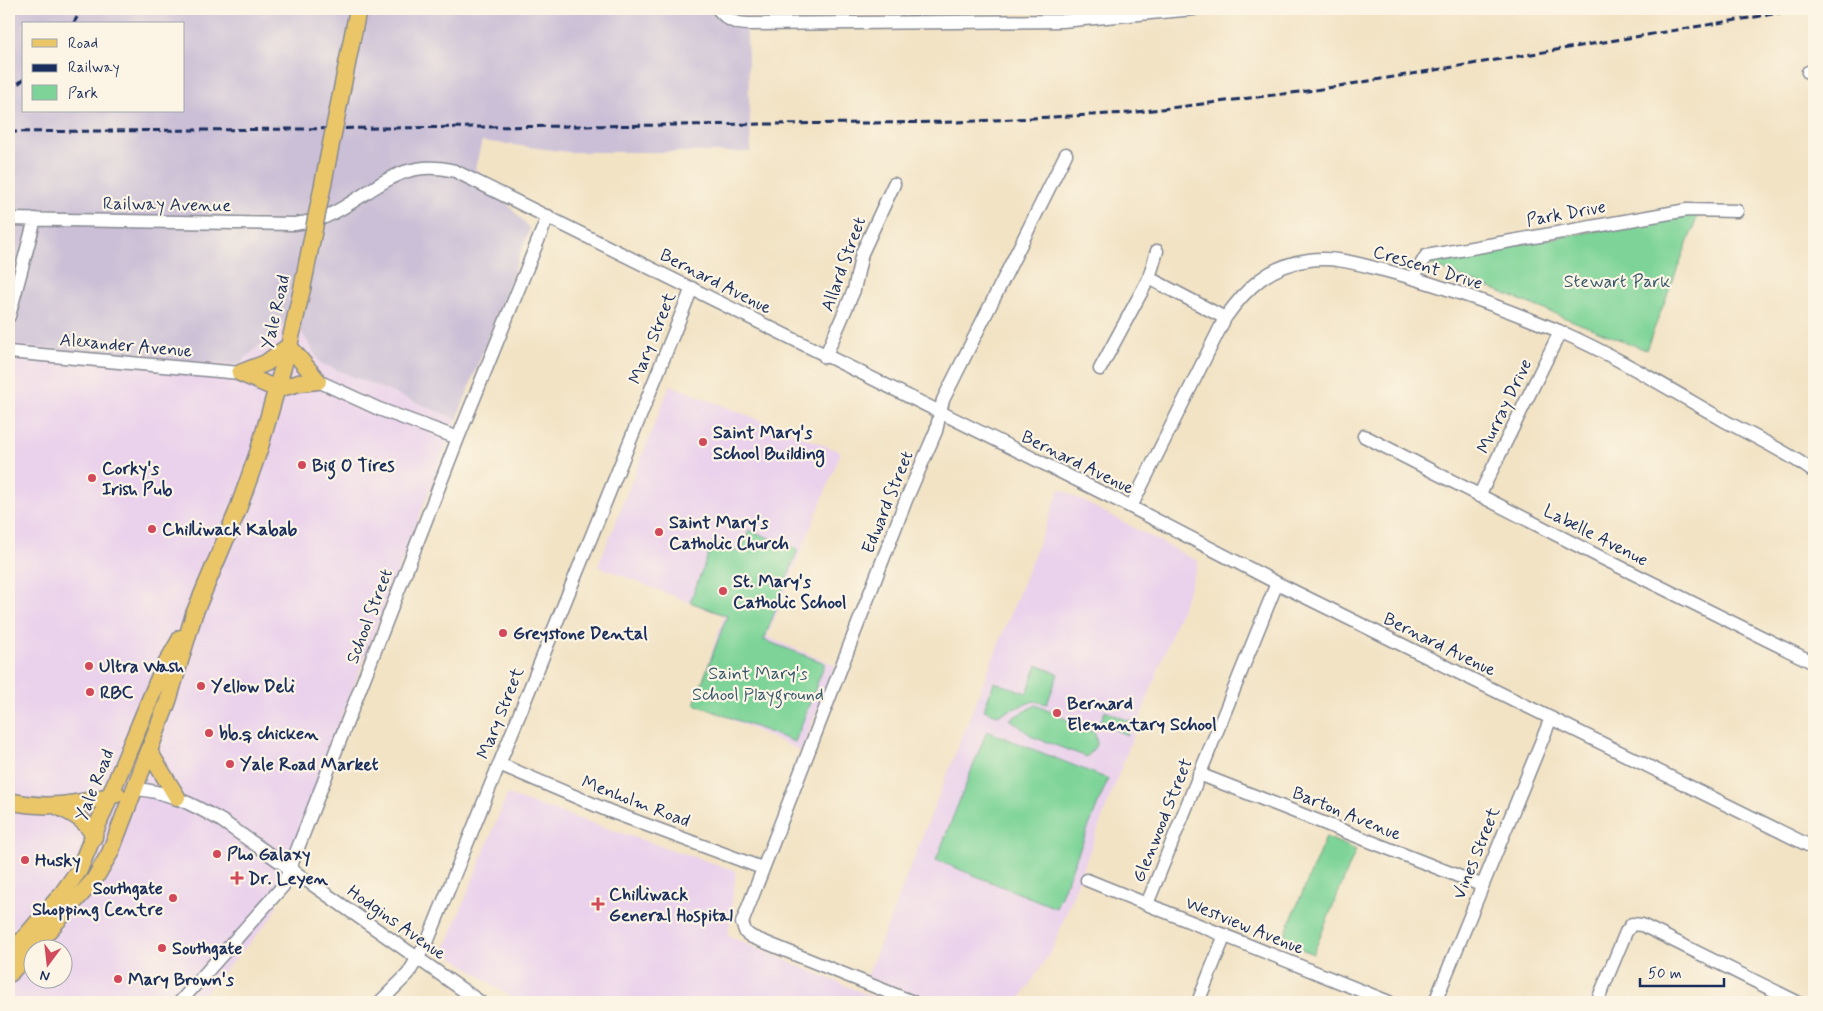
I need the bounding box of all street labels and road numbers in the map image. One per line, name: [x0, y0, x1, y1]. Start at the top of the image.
street label: Railway Avenue: [103, 192, 231, 218]
street label: Park Drive: [1525, 195, 1608, 233]
street label: Allard Street: [816, 213, 872, 315]
street label: Crescent Drive: [1370, 240, 1485, 296]
street label: Bernard Avenue: [655, 243, 776, 320]
street label: Yale Road: [256, 273, 296, 352]
street label: Mary Street: [624, 288, 682, 388]
street label: Alexander Avenue: [59, 328, 193, 364]
street label: Murray Drive: [1472, 355, 1538, 458]
street label: Bernard Avenue: [1017, 425, 1138, 501]
street label: Edward Street: [856, 447, 920, 557]
street label: Labelle Avenue: [1539, 499, 1652, 573]
street label: School Street: [341, 565, 399, 667]
street label: Bernard Avenue: [1379, 607, 1500, 683]
street label: Mary Street: [472, 663, 530, 763]
street label: Yale Road: [70, 746, 120, 825]
street label: Glenwood Street: [1127, 755, 1199, 886]
street label: Menholm Road: [578, 770, 693, 834]
street label: Barton Avenue: [1289, 781, 1405, 847]
street label: Vines Street: [1448, 803, 1506, 903]
street label: Hodgins Avenue: [342, 880, 451, 967]
street label: Westview Avenue: [1182, 891, 1308, 961]

